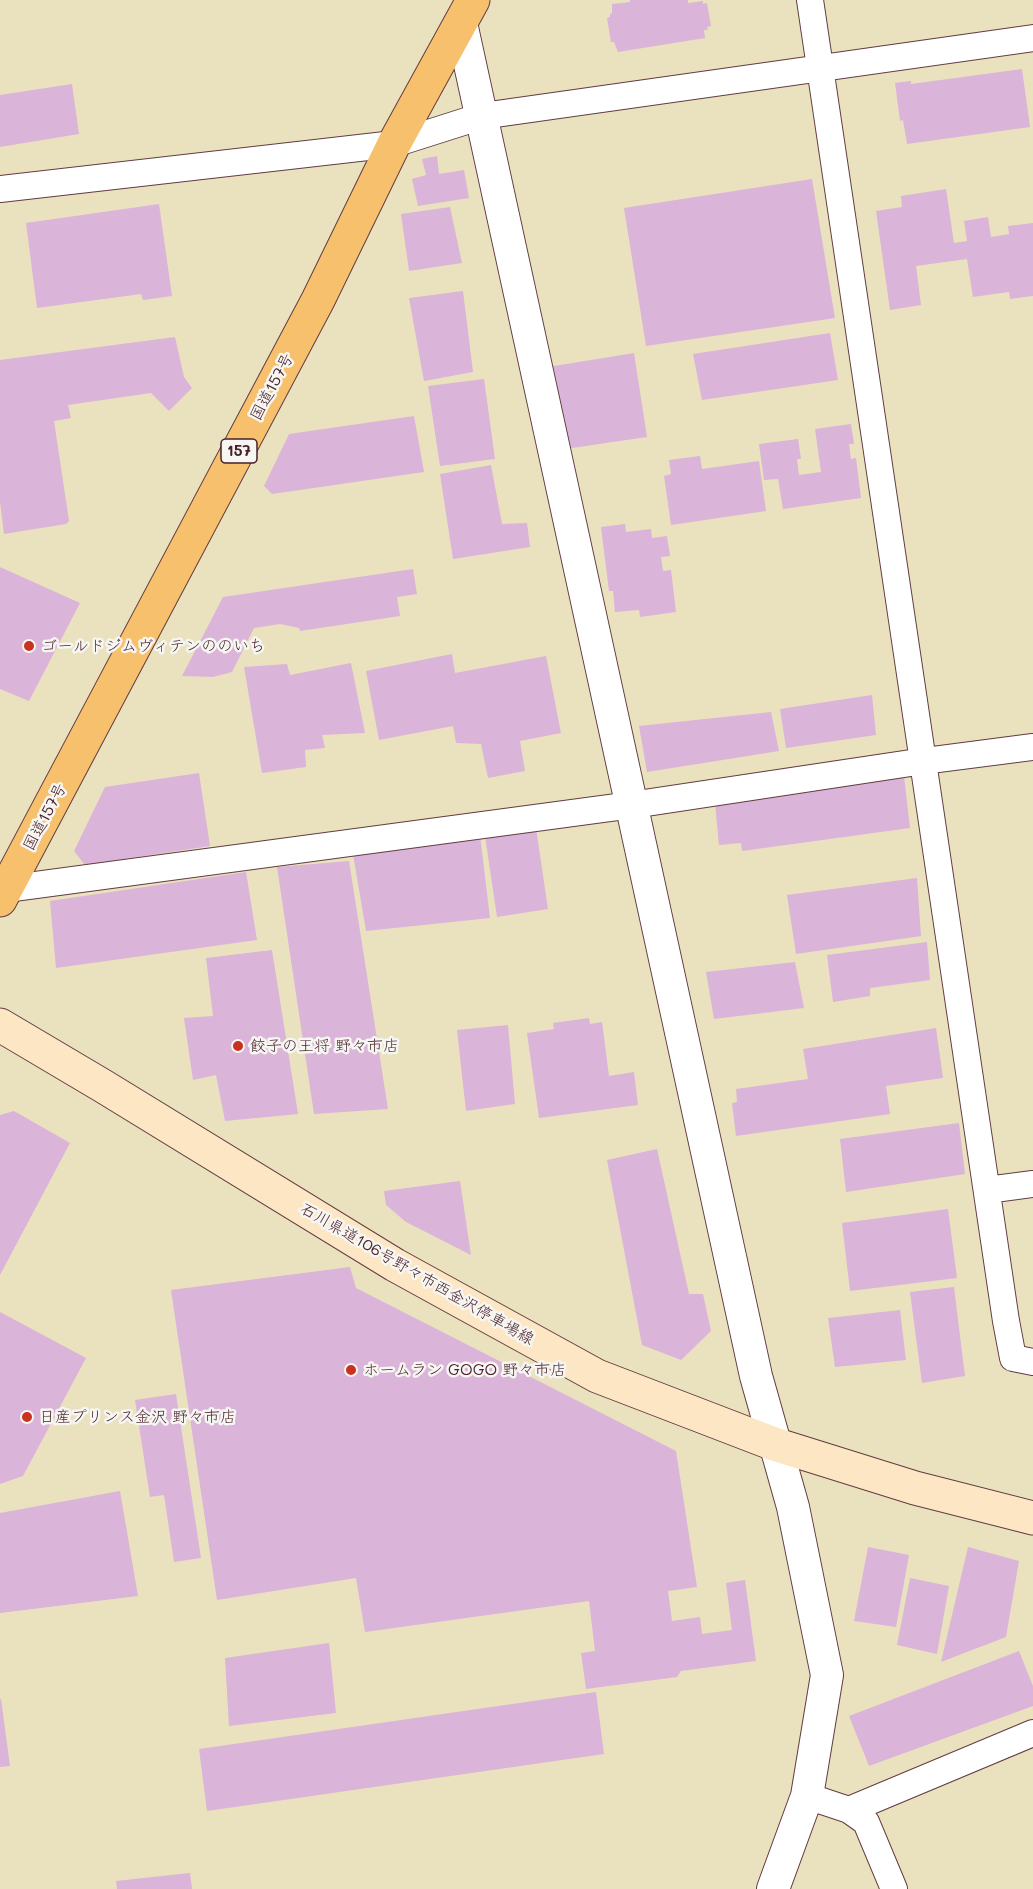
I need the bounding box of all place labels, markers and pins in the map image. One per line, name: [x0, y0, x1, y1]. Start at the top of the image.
place label: ゴールドジムヴィテンののいち: [41, 636, 265, 656]
marker: ゴールドジムヴィテンののいち: [22, 639, 36, 653]
place label: 餃子の王将 野々市店: [250, 1036, 399, 1056]
marker: 餃子の王将 野々市店: [231, 1039, 245, 1053]
place label: ホームラン GOGO 野々市店: [363, 1360, 566, 1380]
marker: ホームラン GOGO 野々市店: [344, 1363, 358, 1377]
place label: 日産プリンス金沢 野々市店: [39, 1407, 236, 1427]
marker: 日産プリンス金沢 野々市店: [20, 1410, 34, 1424]

